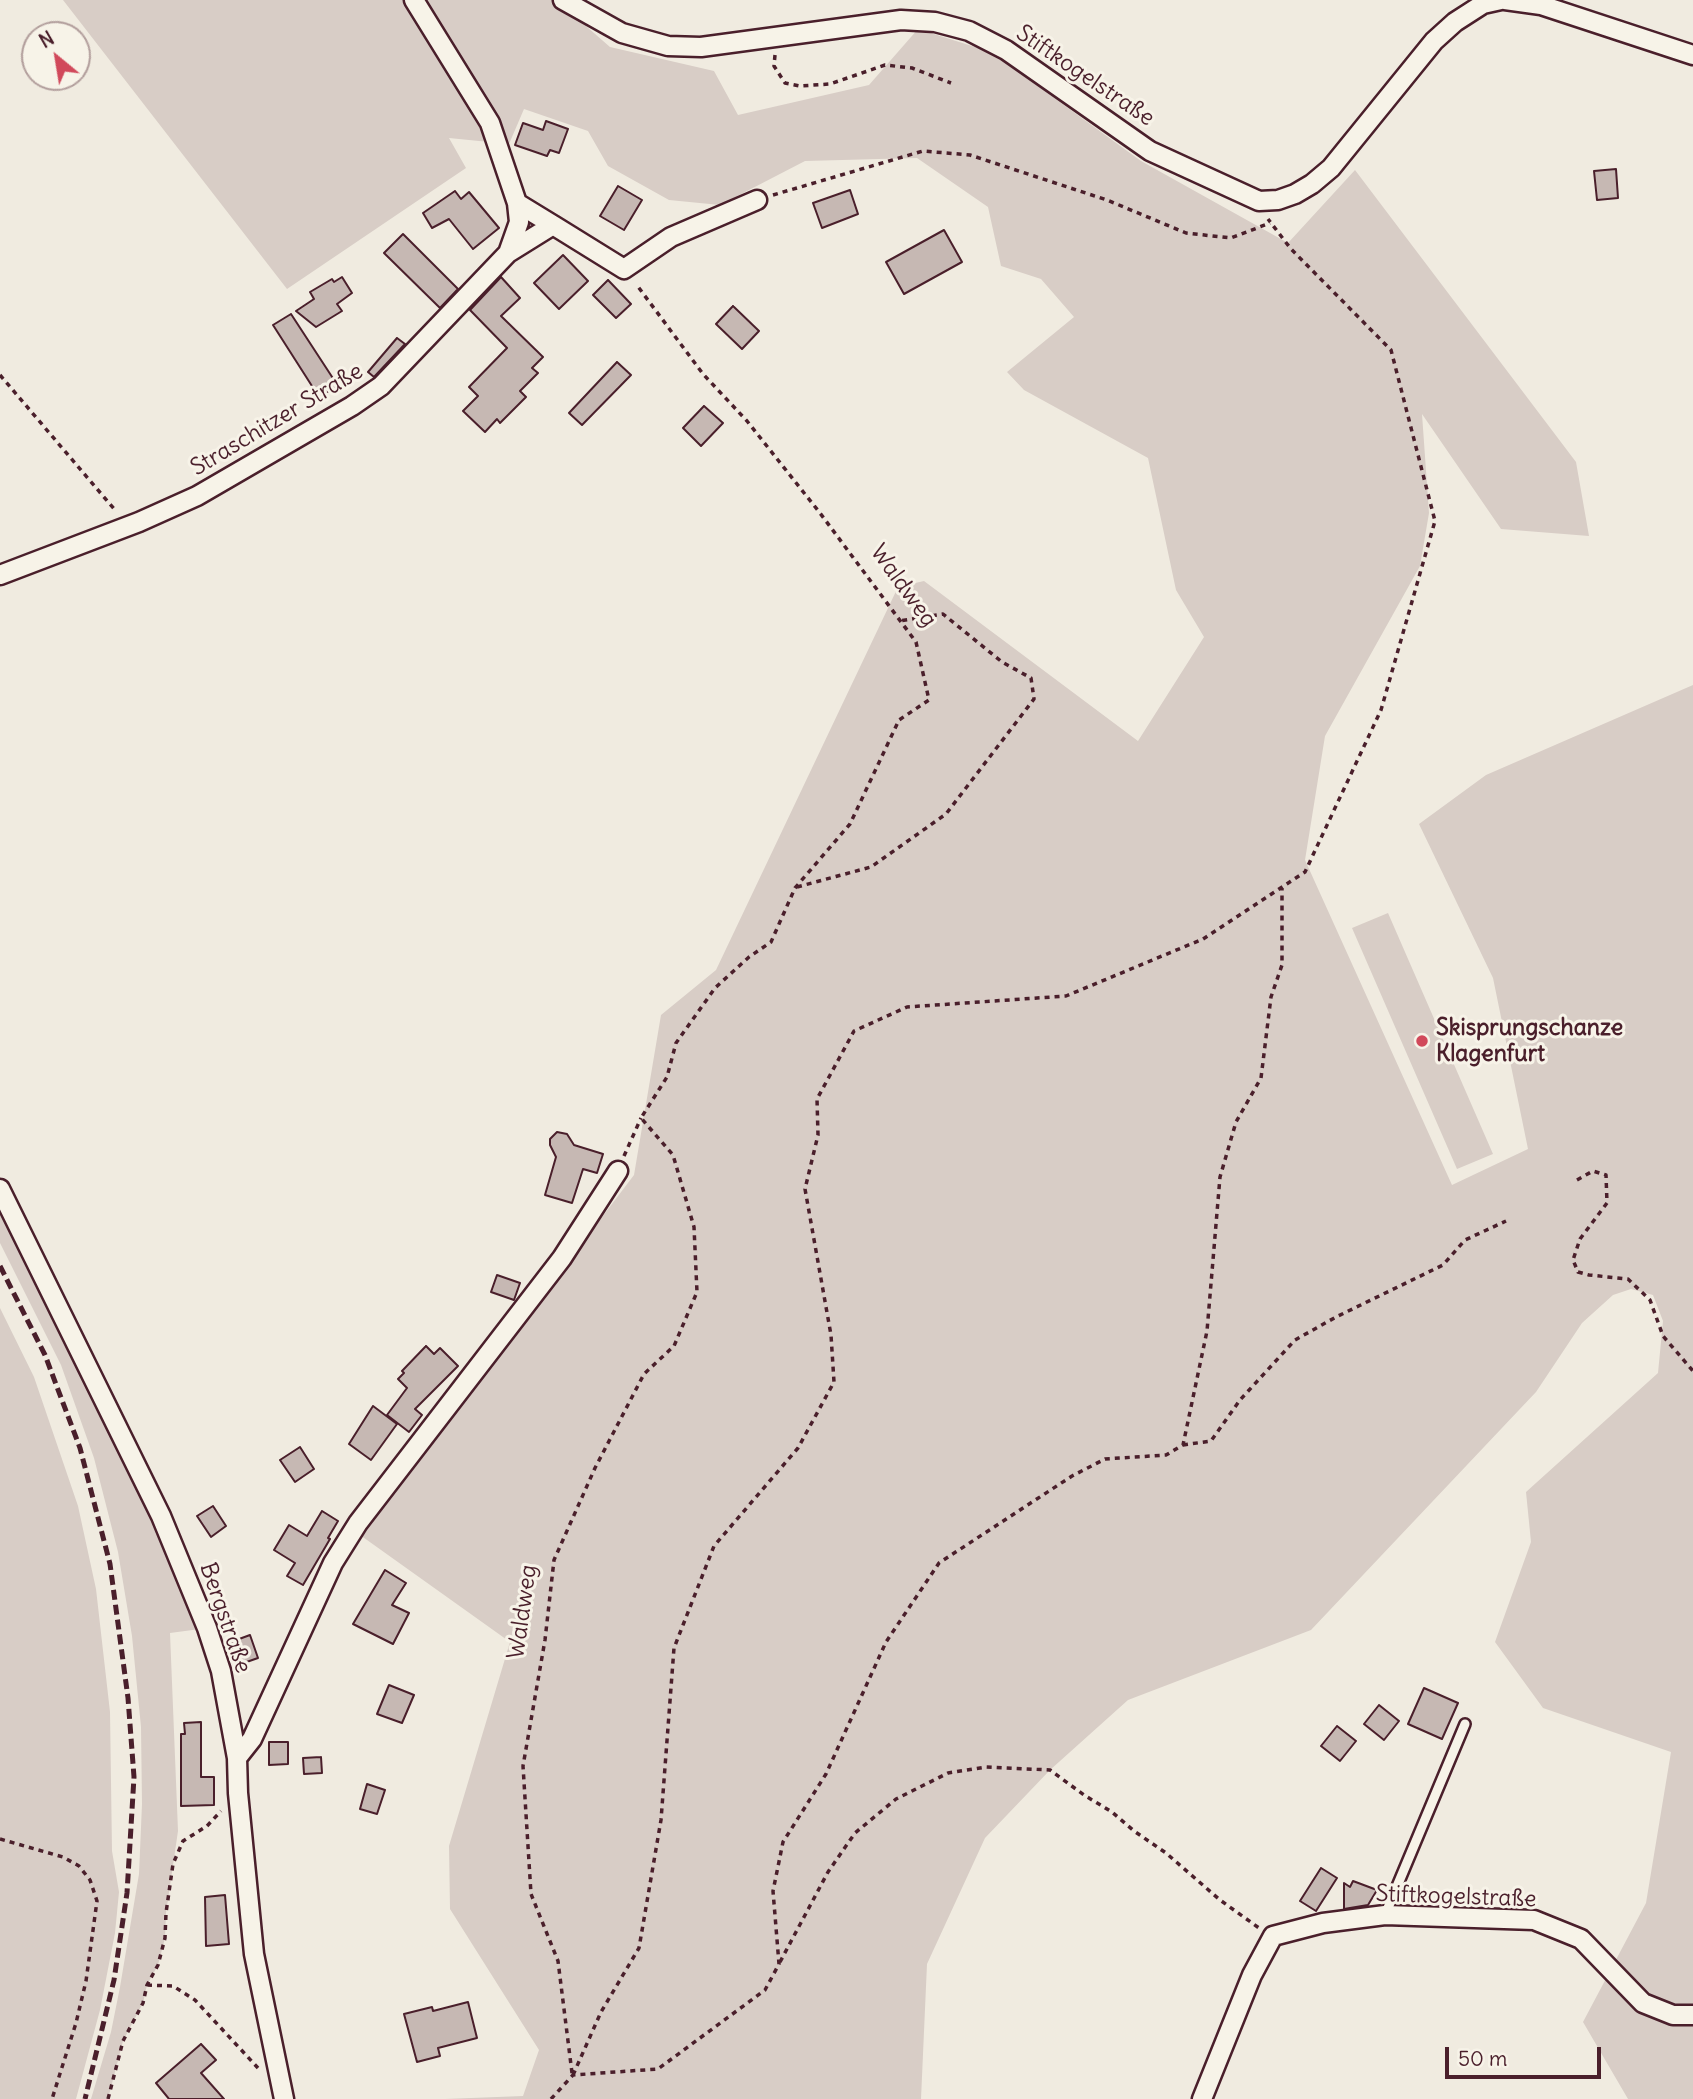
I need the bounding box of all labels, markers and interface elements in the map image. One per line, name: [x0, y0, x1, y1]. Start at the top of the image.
street label: Stiftkogelstraße: [1011, 20, 1159, 132]
north arrow: [21, 21, 91, 91]
text: N: [35, 26, 58, 53]
street label: Straschitzer Straße: [186, 358, 368, 482]
street label: Waldweg: [864, 539, 942, 633]
place label: Skisprungschanze Klagenfurt: [1436, 1014, 1623, 1068]
marker: Skisprungschanze Klagenfurt: [1414, 1033, 1430, 1049]
street label: Bergstraße: [193, 1559, 257, 1677]
street label: Waldweg: [503, 1563, 543, 1661]
street label: Stiftkogelstraße: [1375, 1880, 1537, 1914]
scale bar: [1448, 2032, 1604, 2076]
text: 50 m: [1458, 2045, 1507, 2072]

